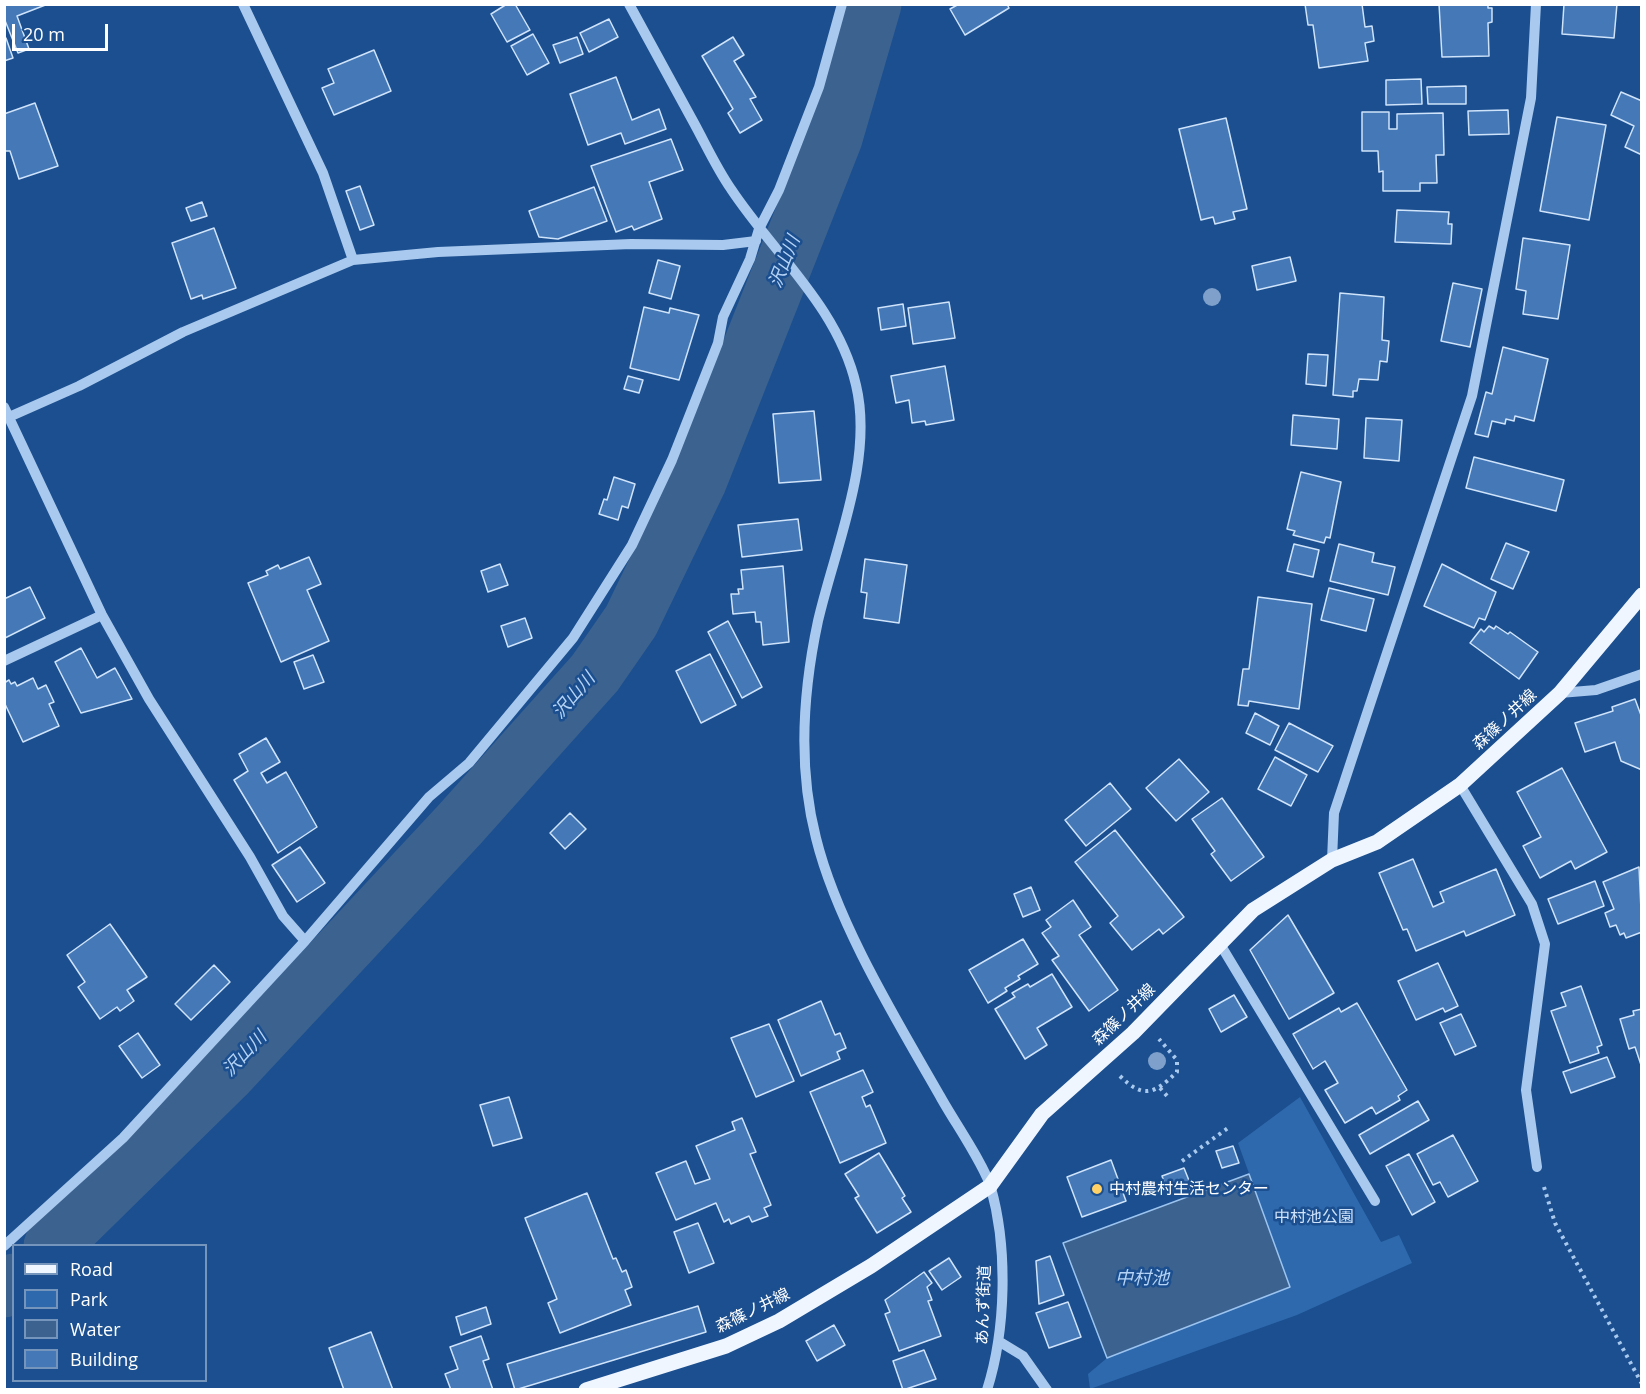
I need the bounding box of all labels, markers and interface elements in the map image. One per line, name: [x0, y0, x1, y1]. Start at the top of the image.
scale bar: [15, 12, 111, 50]
text: 20 m: [23, 22, 65, 46]
water label: 沢山川: [765, 233, 805, 291]
water label: 沢山川: [548, 669, 600, 723]
street label: 森篠ノ井線: [1469, 686, 1541, 754]
street label: 森篠ノ井線: [1089, 980, 1159, 1050]
water label: 沢山川: [219, 1027, 271, 1081]
place label: 中村農村生活センター: [1109, 1179, 1269, 1199]
marker: 中村農村生活センター: [1090, 1182, 1104, 1196]
park label: 中村池公園: [1274, 1207, 1354, 1227]
legend: [12, 1244, 207, 1382]
text: Road: [70, 1257, 113, 1281]
street label: あんず街道: [973, 1265, 995, 1345]
water label: 中村池: [1115, 1268, 1169, 1290]
street label: 森篠ノ井線: [713, 1285, 793, 1337]
text: Park: [70, 1287, 108, 1311]
text: Water: [70, 1317, 121, 1341]
text: Building: [70, 1347, 138, 1371]

